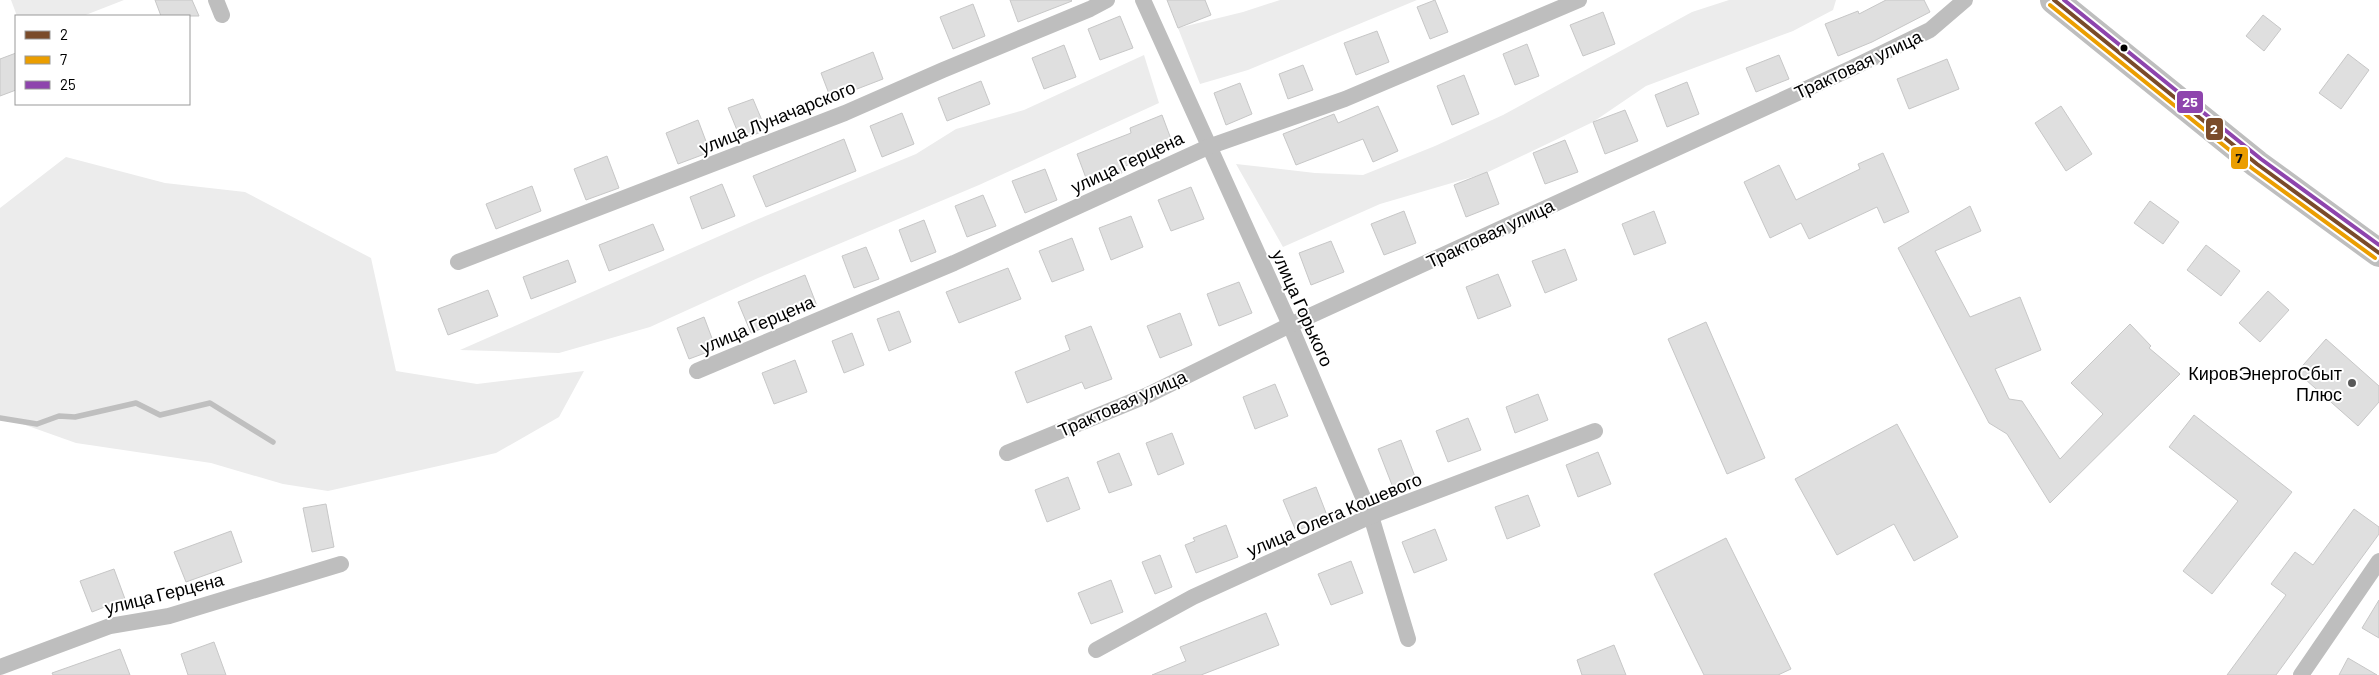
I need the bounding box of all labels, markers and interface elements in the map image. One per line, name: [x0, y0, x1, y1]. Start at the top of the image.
legend: [15, 15, 190, 105]
street label: Трактовая улица: [1791, 24, 1926, 103]
text: 2: [60, 25, 68, 43]
unlabelled marker: [2119, 43, 2129, 53]
text: 7: [60, 50, 67, 68]
text: 25: [60, 75, 76, 93]
street label: улица Луначарского: [696, 76, 858, 158]
line badge: 25: [2176, 90, 2204, 114]
text: 25: [2182, 93, 2198, 110]
line badge: 2: [2205, 117, 2224, 141]
text: 2: [2210, 120, 2218, 137]
street label: улица Герцена: [1067, 126, 1188, 198]
line badge: 7: [2230, 146, 2249, 170]
text: 7: [2236, 149, 2243, 166]
street label: Трактовая улица: [1423, 193, 1558, 272]
street label: улица Горького: [1267, 246, 1339, 370]
street label: улица Герцена: [697, 290, 818, 358]
place label: КировЭнергоСбыт Плюс: [2188, 362, 2342, 405]
street label: Трактовая улица: [1054, 364, 1191, 441]
marker: КировЭнергоСбыт Плюс: [2346, 377, 2358, 389]
street label: улица Олега Кошевого: [1243, 467, 1425, 561]
street label: улица Герцена: [102, 567, 227, 618]

